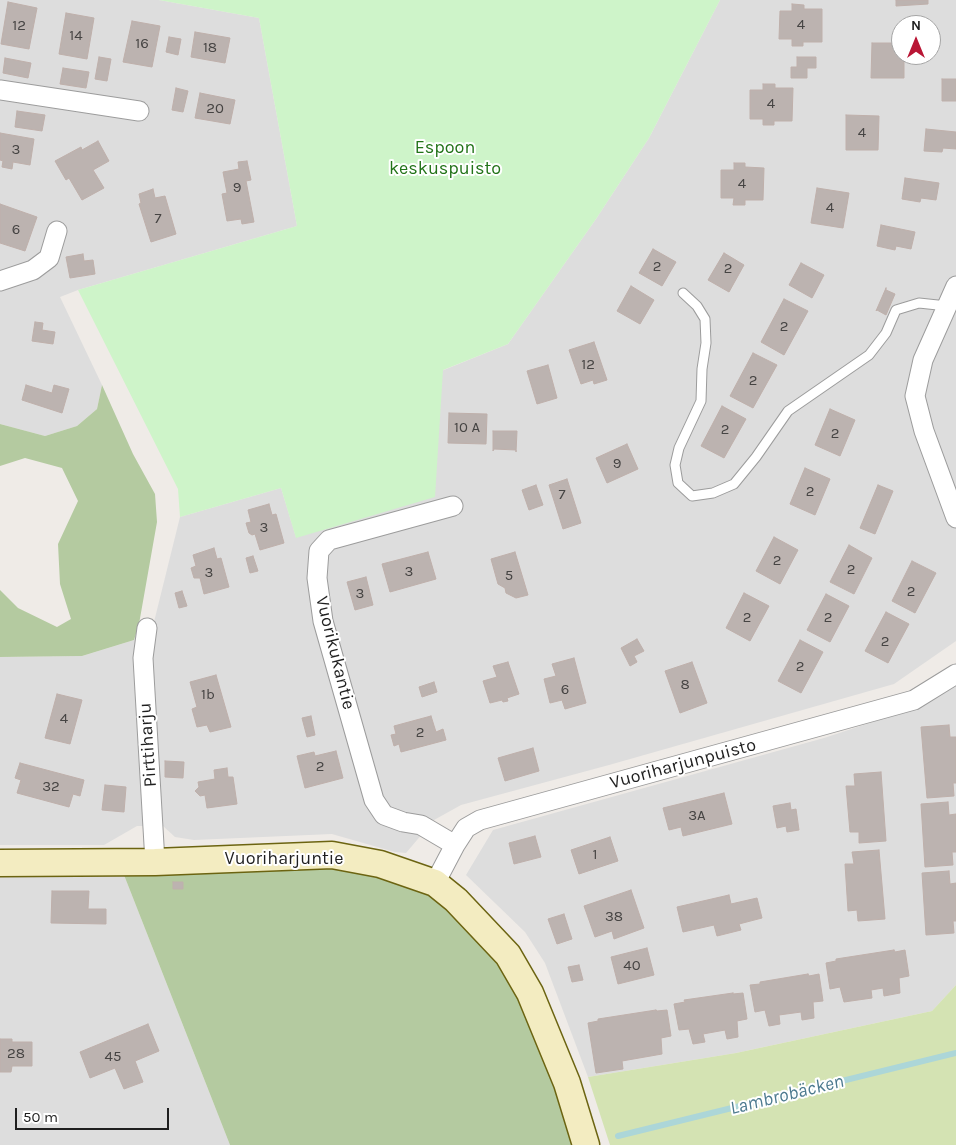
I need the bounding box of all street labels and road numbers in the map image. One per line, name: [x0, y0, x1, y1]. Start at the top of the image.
street label: Vuorikukantie: [310, 594, 360, 712]
street label: Pirttiharju: [134, 702, 162, 788]
street label: Vuoriharjunpuisto: [608, 734, 758, 794]
street label: Vuoriharjuntie: [225, 848, 343, 870]

